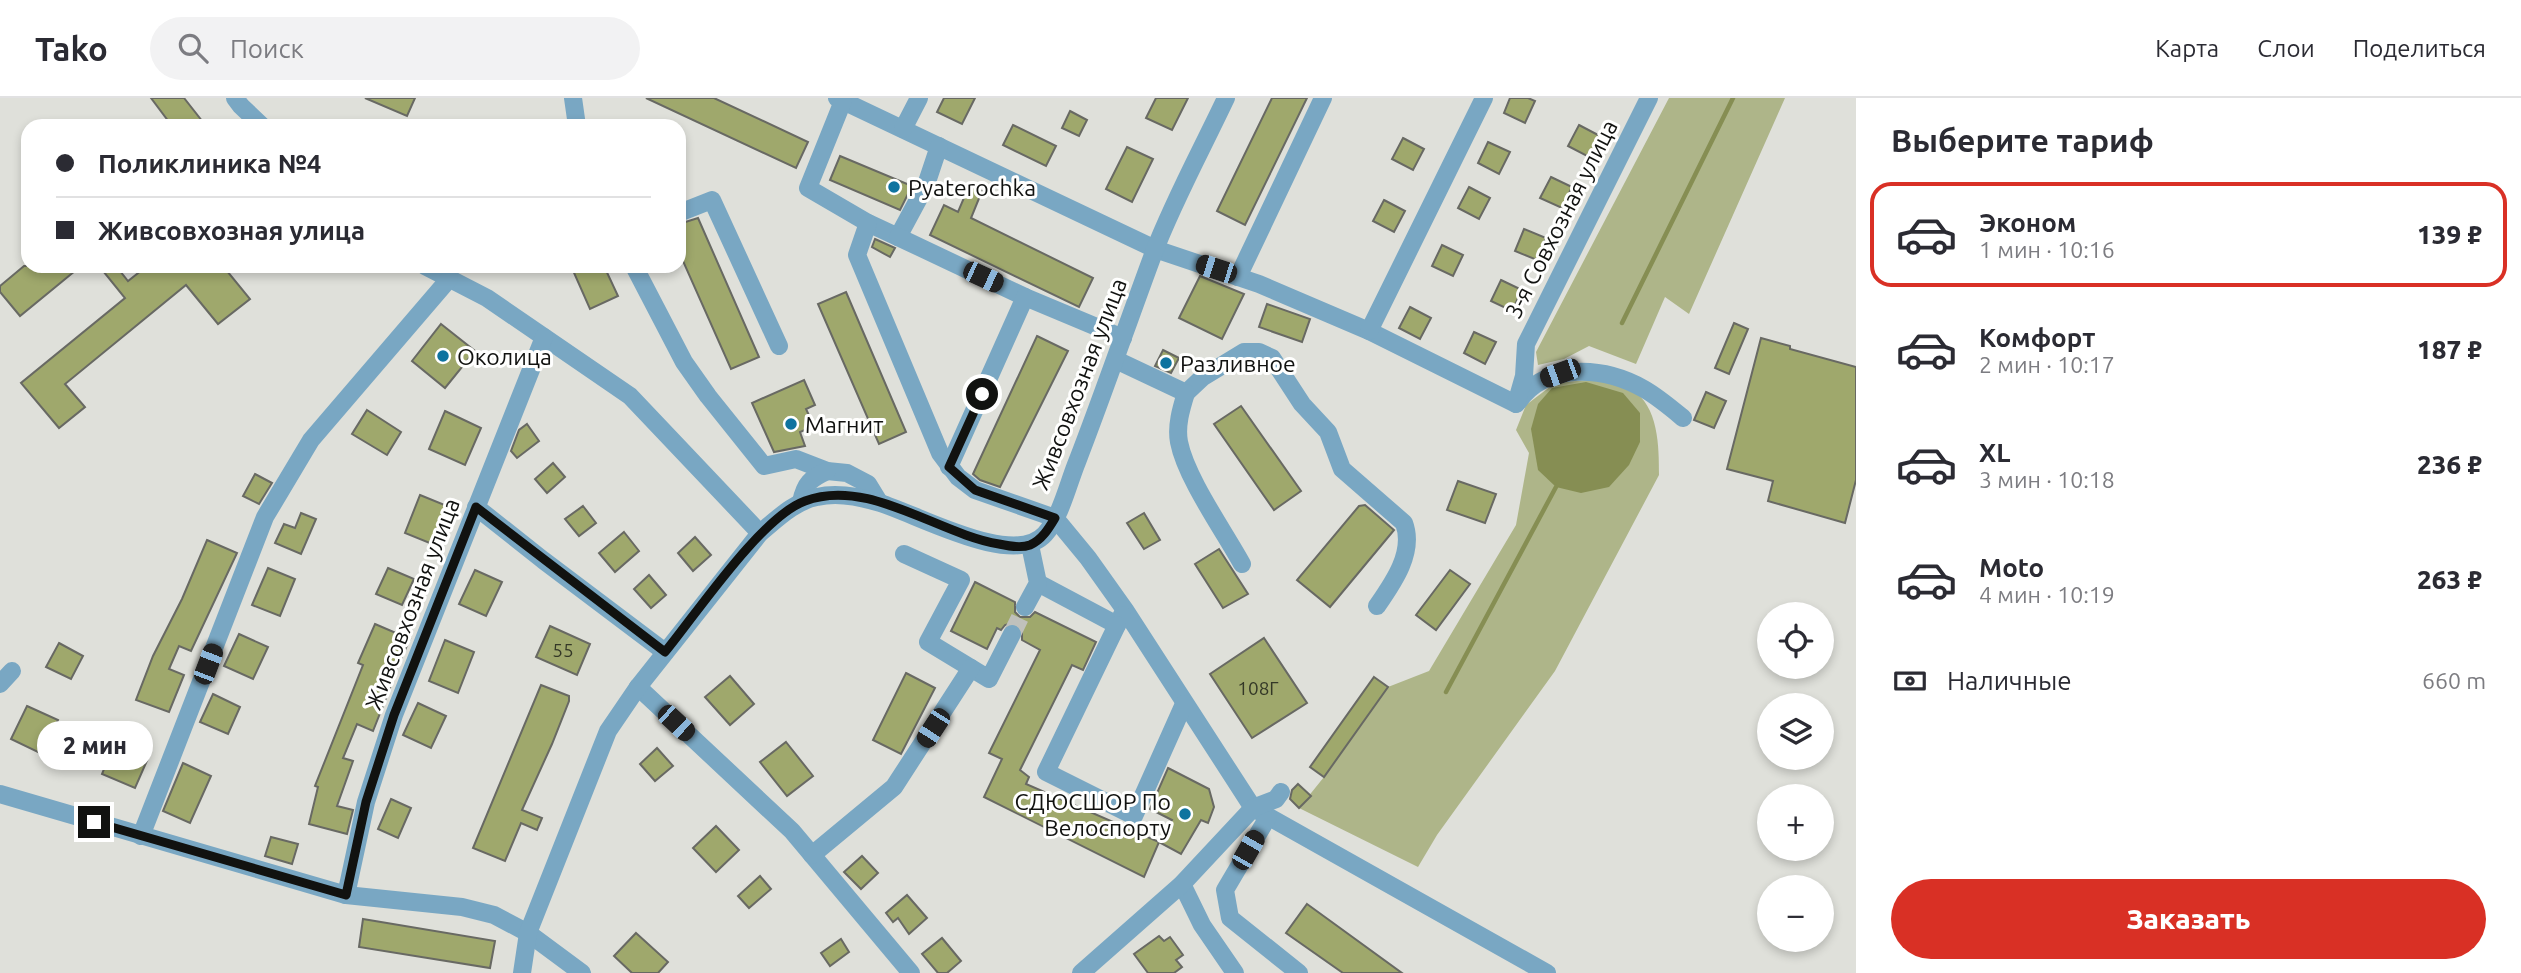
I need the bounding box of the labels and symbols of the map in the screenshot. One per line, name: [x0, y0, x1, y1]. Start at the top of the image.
street label: 3-я Совхозная улица: [1500, 116, 1622, 322]
place label: Pyaterochka: [908, 175, 1036, 200]
marker: Pyaterochka: [886, 179, 902, 195]
car: [1193, 253, 1240, 285]
car: [960, 259, 1007, 295]
street label: Живсовхозная улица: [1027, 275, 1131, 493]
place label: Околица: [457, 344, 552, 369]
marker: Околица: [435, 348, 451, 364]
place label: Разливное: [1180, 351, 1296, 376]
marker: Разливное: [1158, 355, 1174, 371]
car: [1537, 356, 1584, 390]
route start: [966, 378, 998, 410]
place label: Магнит: [805, 412, 883, 437]
marker: Магнит: [783, 416, 799, 432]
street label: Живсовхозная улица: [360, 495, 464, 713]
house number: 55: [552, 639, 574, 661]
car: [191, 641, 226, 687]
house number: 108Г: [1237, 677, 1279, 699]
car: [654, 701, 699, 745]
car: [913, 705, 954, 751]
callout: 2 мин: [36, 720, 152, 770]
place label: СДЮСШОР По Велоспорту: [1014, 789, 1171, 840]
route end: [78, 806, 110, 838]
marker: СДЮСШОР По Велоспорту: [1177, 806, 1193, 822]
car: [1229, 827, 1268, 873]

